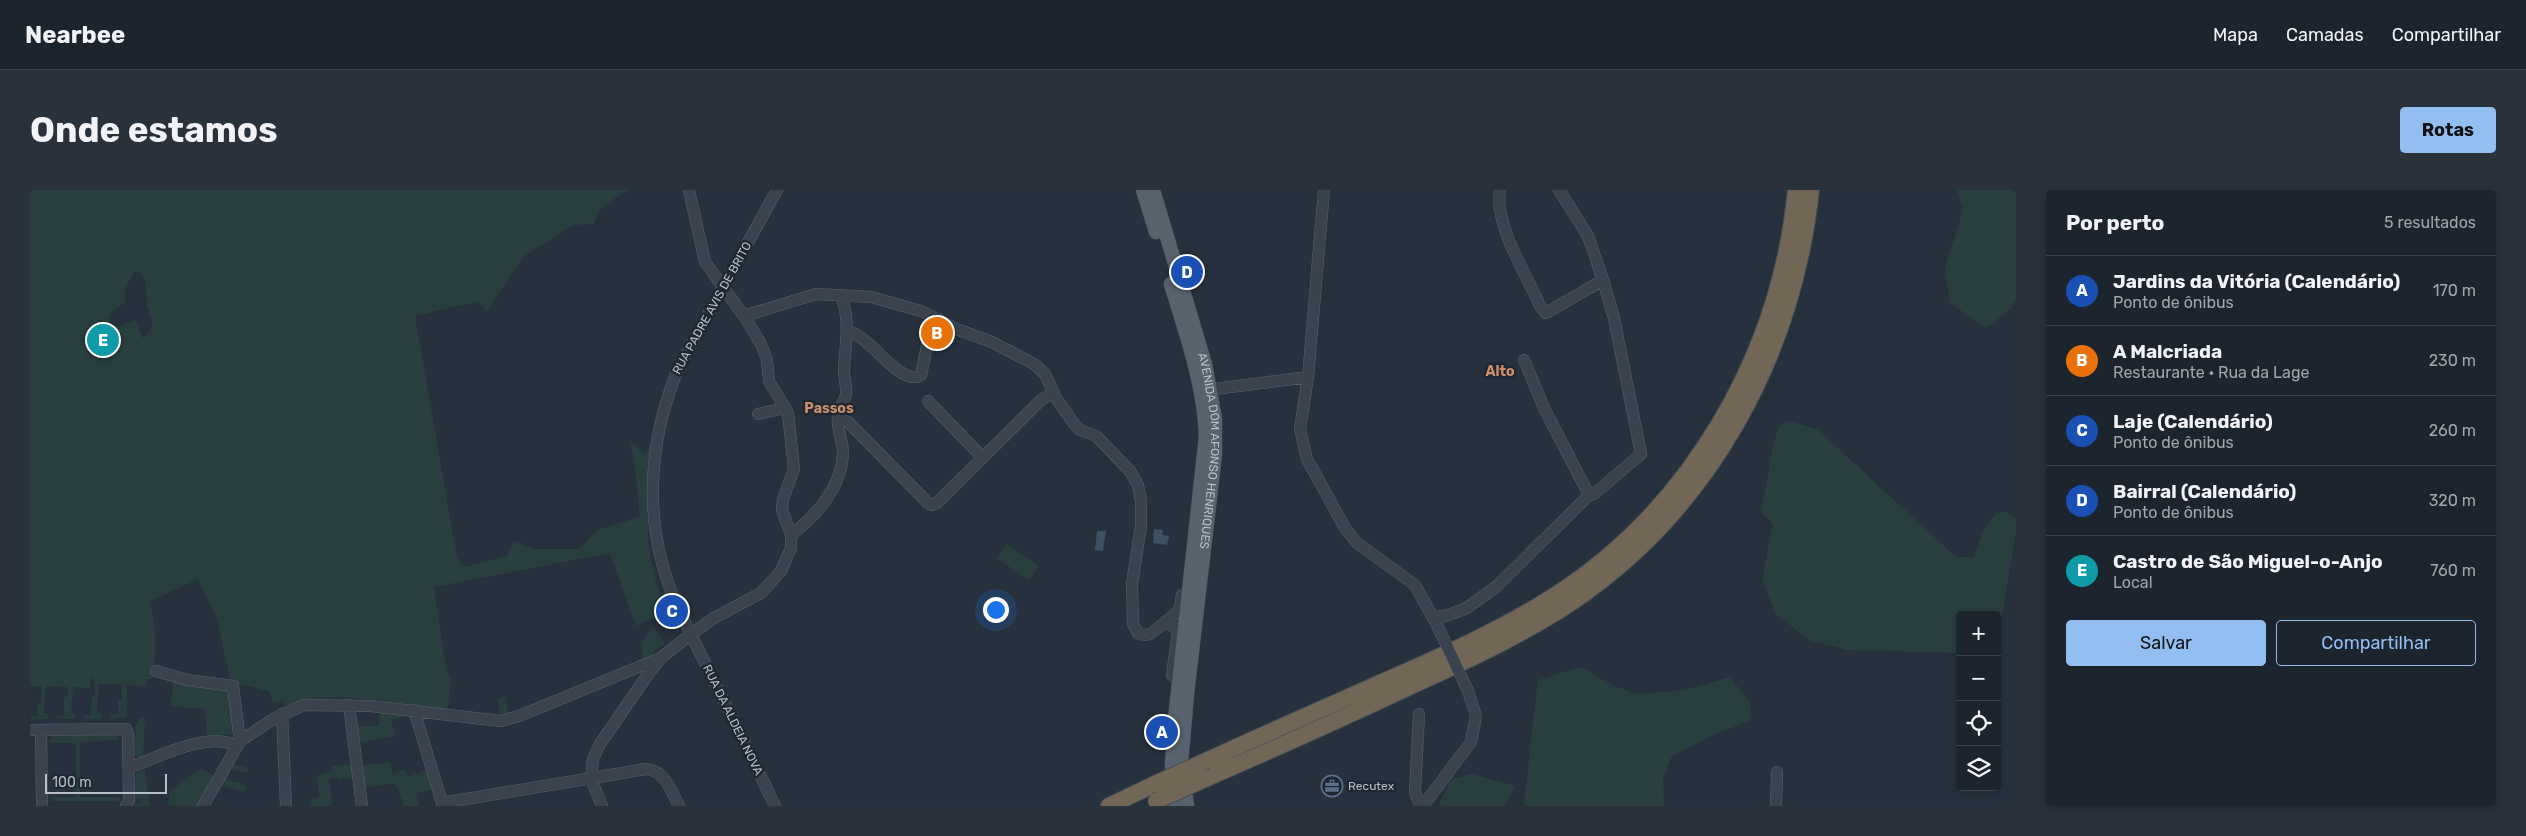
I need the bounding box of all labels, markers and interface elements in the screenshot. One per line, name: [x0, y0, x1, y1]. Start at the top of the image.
text: Nearbee: [25, 21, 125, 49]
text: Mapa: [2213, 24, 2258, 46]
text: Camadas: [2286, 24, 2364, 46]
text: Compartilhar: [2392, 24, 2501, 46]
button: Rotas: [2400, 107, 2496, 153]
text: Onde estamos: [30, 109, 278, 151]
text: Por perto: [2066, 210, 2164, 235]
text: 5 resultados: [2384, 213, 2476, 232]
street label: RUA PADRE AVIS DE BRITO: [670, 239, 754, 377]
pin: D: [1171, 253, 1203, 291]
text: Jardins da Vitória (Calendário): [2113, 270, 2400, 293]
text: A: [2076, 281, 2088, 300]
text: 170 m: [2433, 281, 2476, 300]
text: Ponto de ônibus: [2113, 293, 2234, 312]
pin: B: [921, 314, 953, 352]
pin: E: [87, 321, 119, 359]
text: A Malcriada: [2113, 340, 2222, 363]
street label: AVENIDA DOM AFONSO HENRIQUES: [1195, 351, 1222, 550]
text: B: [2076, 351, 2088, 370]
text: 230 m: [2429, 351, 2476, 370]
district label: Alto: [1485, 363, 1515, 380]
text: Restaurante · Rua da Lage: [2113, 363, 2309, 382]
district label: Passos: [804, 400, 854, 417]
text: Laje (Calendário): [2113, 410, 2273, 433]
text: C: [2076, 421, 2088, 440]
text: 260 m: [2429, 421, 2476, 440]
text: Ponto de ônibus: [2113, 433, 2234, 452]
text: Bairral (Calendário): [2113, 480, 2296, 503]
text: D: [2076, 491, 2088, 510]
text: 320 m: [2429, 491, 2476, 510]
text: Ponto de ônibus: [2113, 503, 2234, 522]
text: Castro de São Miguel-o-Anjo: [2113, 550, 2383, 573]
text: E: [2077, 561, 2087, 580]
text: 760 m: [2430, 561, 2476, 580]
text: Local: [2113, 573, 2153, 592]
pin: C: [656, 592, 688, 630]
your location: [983, 597, 1009, 623]
map controls: [1956, 611, 2001, 791]
button: +: [1956, 611, 2001, 656]
button: Salvar: [2066, 620, 2266, 666]
button: Compartilhar: [2276, 620, 2476, 666]
button: −: [1956, 656, 2001, 701]
street label: RUA DA ALDEIA NOVA: [700, 663, 766, 777]
button: locate: [1956, 701, 2001, 746]
pin: A: [1146, 713, 1178, 751]
button: layers: [1956, 746, 2001, 791]
scale bar: [45, 771, 168, 794]
text: 100 m: [52, 774, 92, 791]
office icon: Recutex: [1320, 774, 1344, 798]
place label: Recutex: [1348, 779, 1395, 793]

